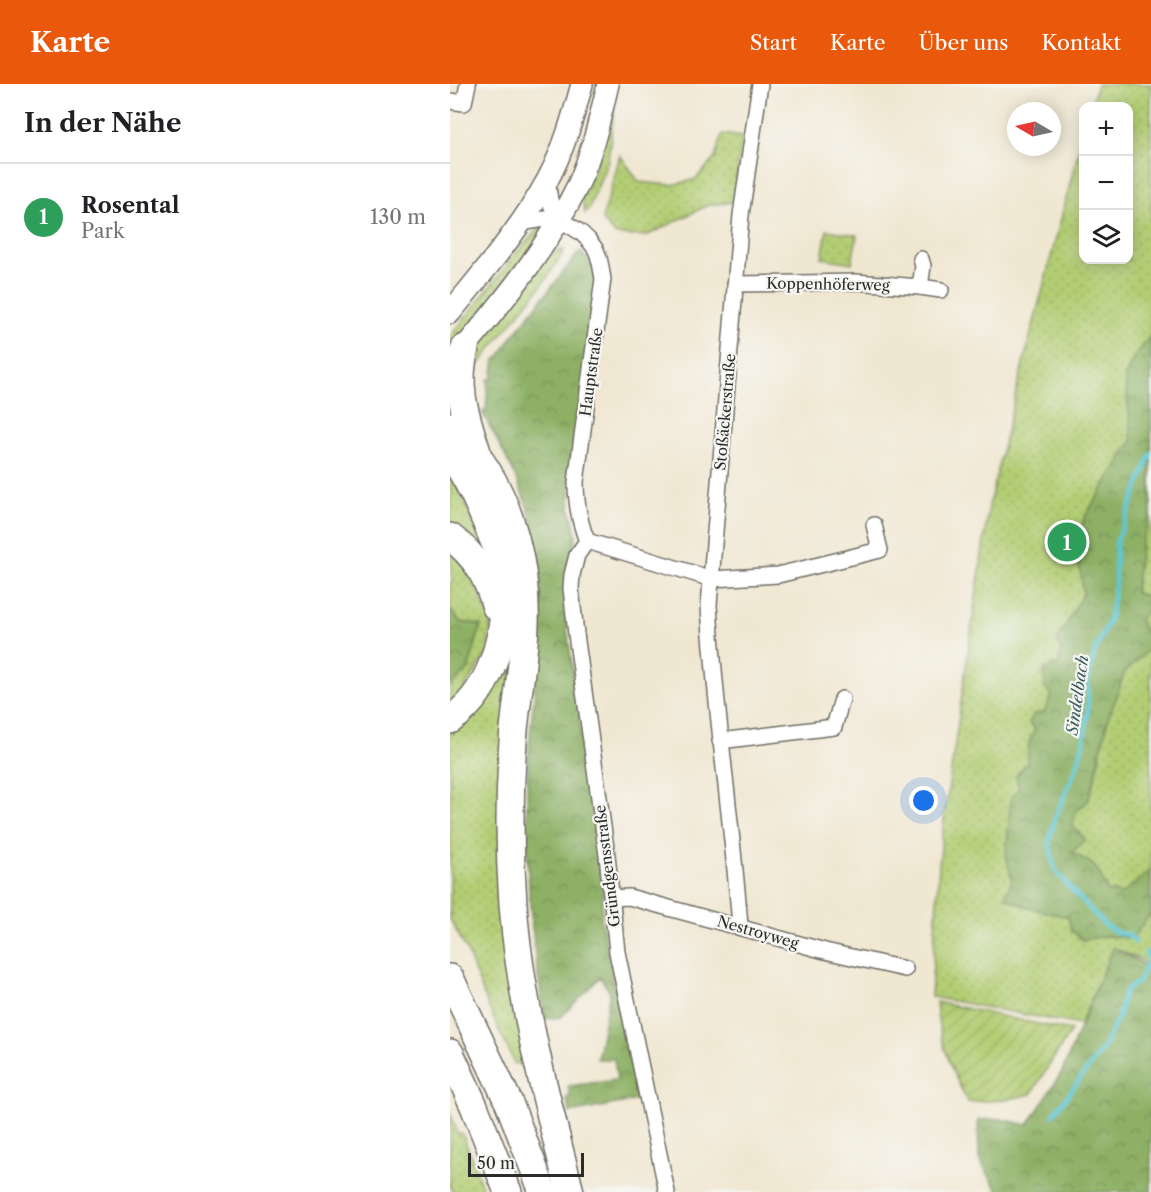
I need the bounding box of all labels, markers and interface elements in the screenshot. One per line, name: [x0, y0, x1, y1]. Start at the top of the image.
text: Karte: [30, 25, 110, 59]
text: Start: [750, 30, 797, 55]
text: Karte: [830, 30, 886, 55]
text: Über uns: [919, 30, 1008, 55]
text: Kontakt: [1041, 30, 1121, 55]
north arrow: [1007, 102, 1061, 156]
map controls: [1079, 102, 1133, 264]
button: +: [1079, 102, 1133, 156]
text: In der Nähe: [24, 107, 181, 139]
button: −: [1079, 156, 1133, 210]
text: Rosental: [81, 192, 179, 219]
text: 1: [39, 205, 48, 229]
text: 130 m: [370, 205, 426, 229]
button: layers: [1079, 210, 1133, 264]
text: Park: [81, 219, 124, 243]
street label: Koppenhöferweg: [766, 273, 890, 295]
street label: Hauptstraße: [575, 327, 607, 417]
street label: Stoßäckerstraße: [710, 353, 740, 471]
pin: 1: [1048, 520, 1086, 564]
water label: Sindelbach: [1061, 654, 1092, 737]
your location: [909, 786, 938, 815]
street label: Gründgensstraße: [590, 804, 624, 928]
street label: Nestroyweg: [715, 911, 801, 953]
scale bar: [468, 1150, 584, 1178]
text: 50 m: [477, 1153, 515, 1173]

